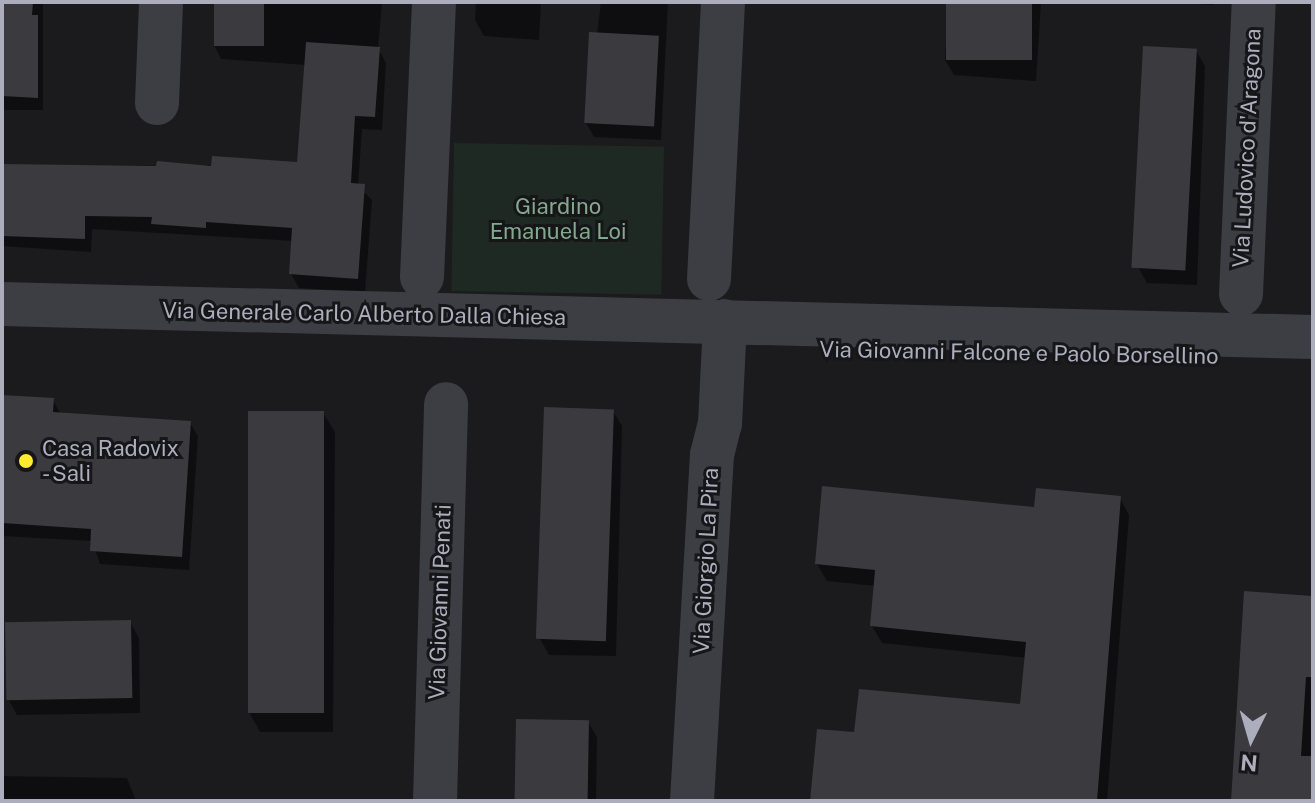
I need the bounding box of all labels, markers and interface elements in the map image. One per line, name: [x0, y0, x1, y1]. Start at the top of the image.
street label: Via Ludovico d'Aragona: [1228, 28, 1266, 268]
park label: Giardino Emanuela Loi: [490, 193, 626, 244]
street label: Via Generale Carlo Alberto Dalla Chiesa: [162, 297, 566, 331]
street label: Via Giovanni Falcone e Paolo Borsellino: [819, 336, 1219, 370]
place label: Casa Radovix - Sali: [42, 435, 179, 486]
marker: Casa Radovix - Sali: [17, 452, 35, 470]
street label: Via Giorgio La Pira: [688, 467, 724, 655]
street label: Via Giovanni Penati: [423, 504, 457, 700]
north arrow: [1211, 699, 1291, 779]
text: N: [1239, 749, 1259, 777]

